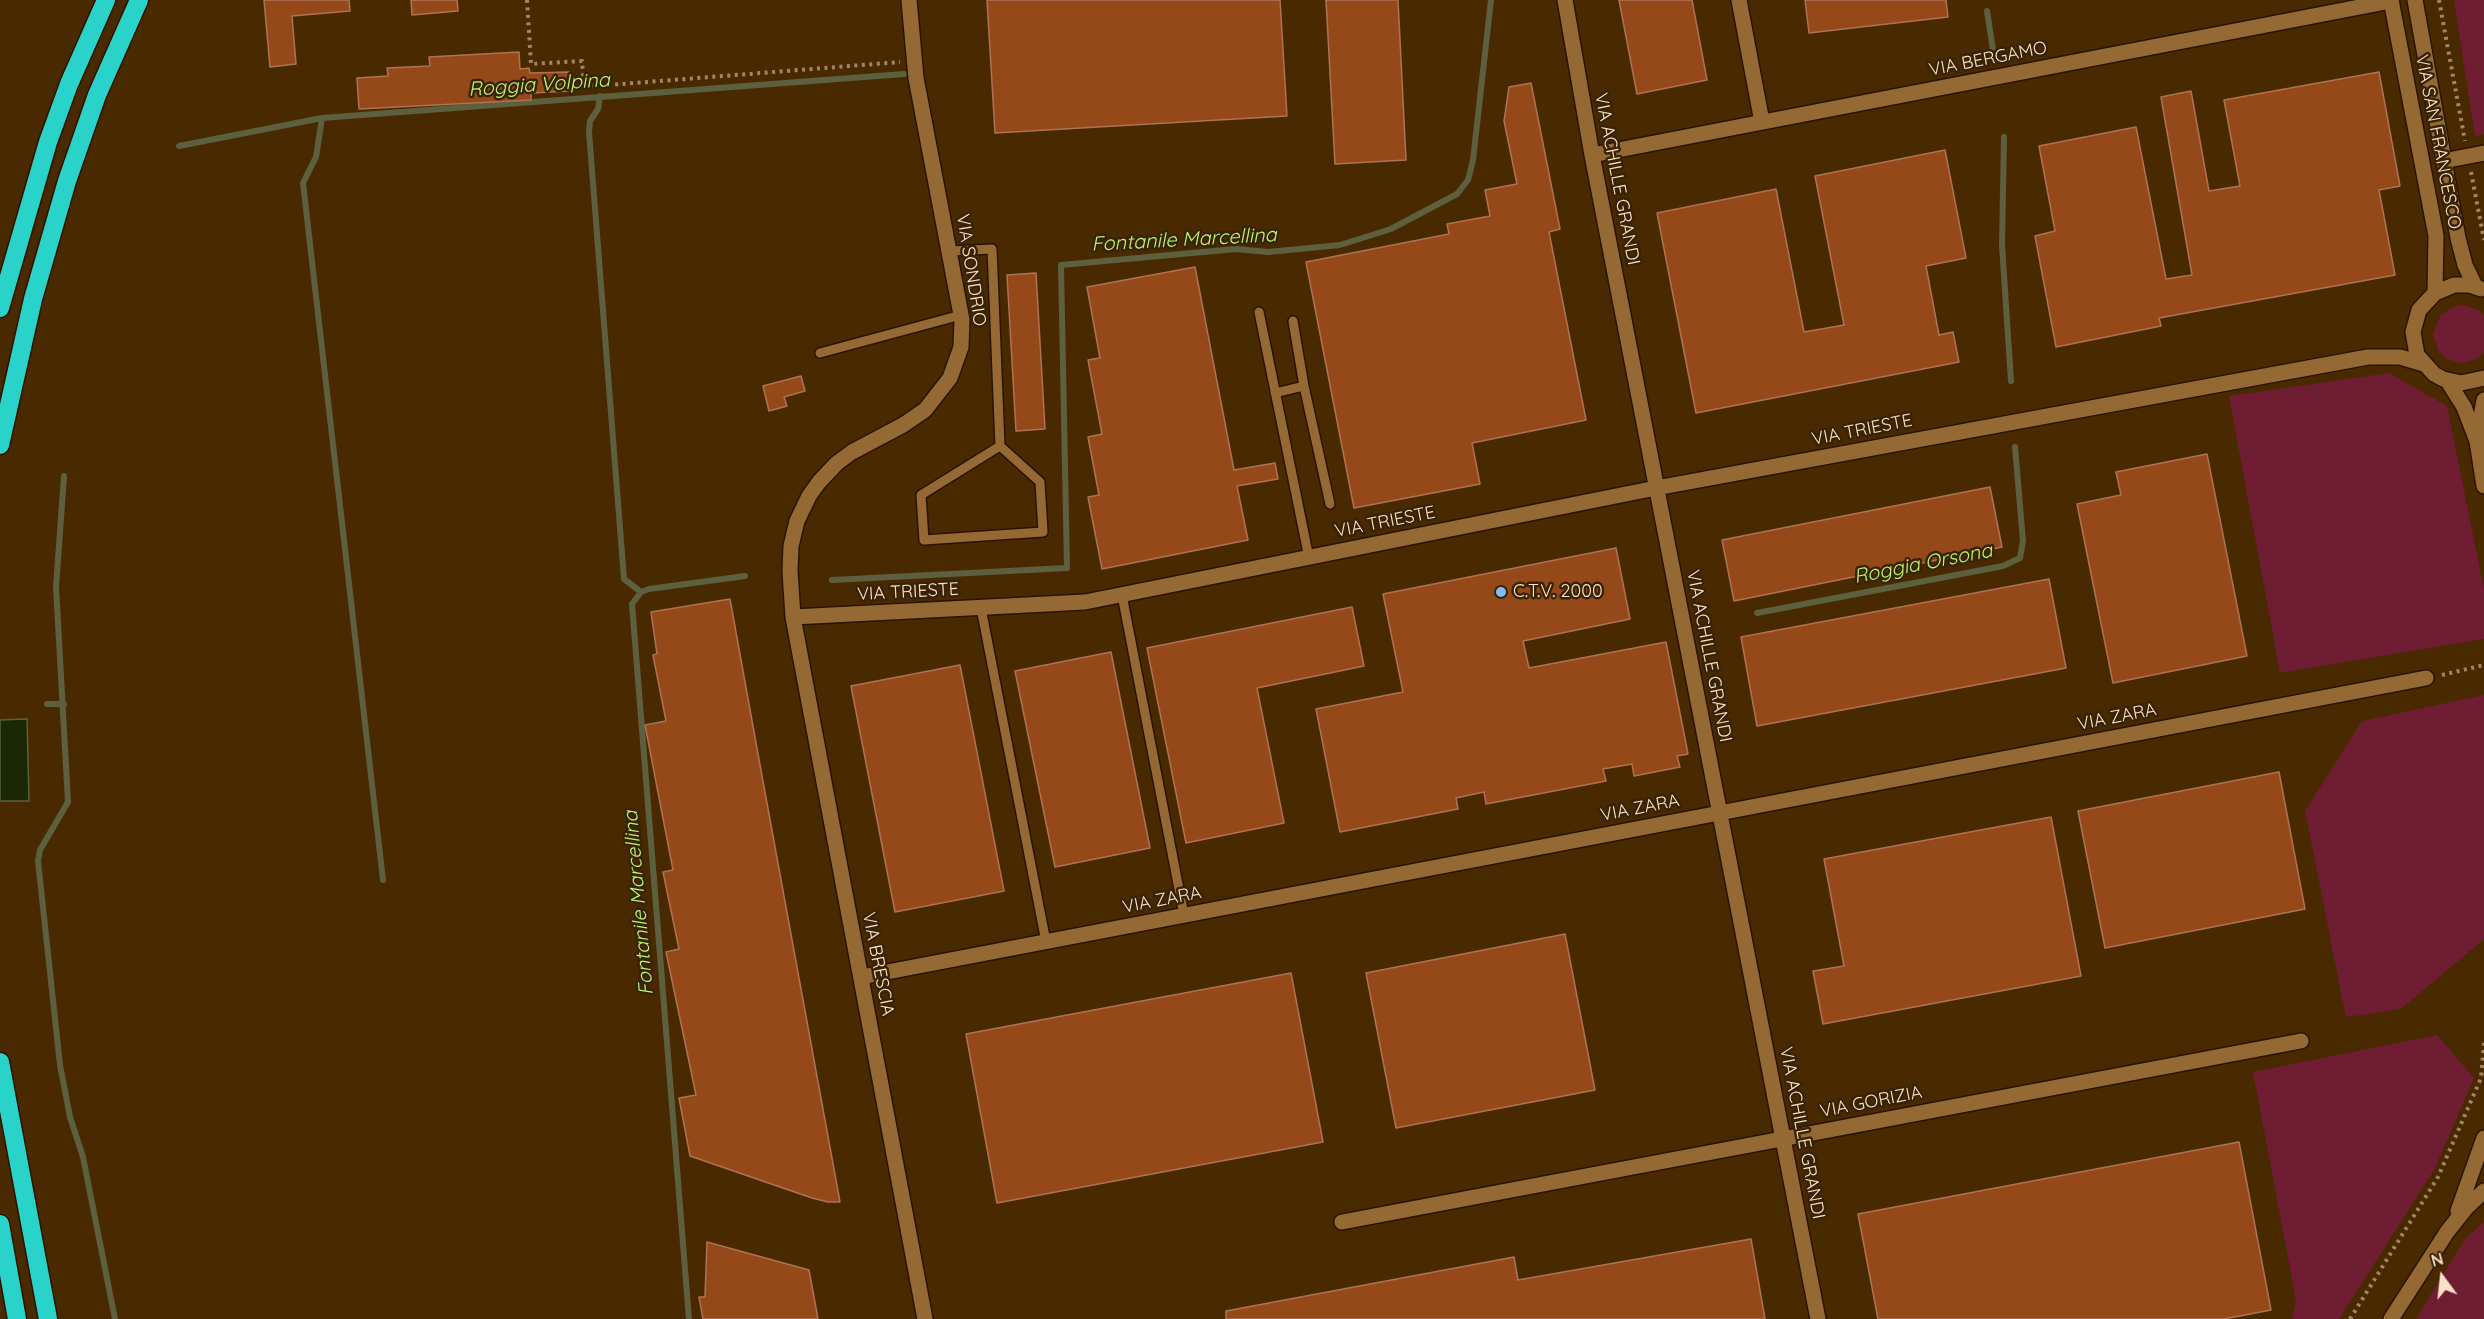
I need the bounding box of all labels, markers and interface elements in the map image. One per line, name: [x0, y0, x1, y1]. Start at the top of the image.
street label: VIA BERGAMO: [1927, 37, 2049, 81]
street label: VIA SAN FRANCESCO: [2410, 53, 2466, 231]
water label: Roggia Volpina: [467, 68, 611, 102]
street label: VIA ACHILLE GRANDI: [1590, 91, 1644, 267]
street label: VIA SONDRIO: [951, 212, 991, 328]
water label: Fontanile Marcellina: [1091, 223, 1277, 257]
street label: VIA TRIESTE: [1810, 410, 1914, 450]
street label: VIA TRIESTE: [1333, 502, 1437, 542]
water label: Roggia Orsona: [1852, 539, 1994, 589]
street label: VIA ACHILLE GRANDI: [1682, 568, 1736, 744]
street label: VIA TRIESTE: [857, 579, 959, 605]
place label: C.T.V. 2000: [1513, 581, 1603, 603]
marker: C.T.V. 2000: [1494, 585, 1508, 599]
street label: VIA ZARA: [2076, 699, 2158, 735]
street label: VIA ZARA: [1599, 790, 1681, 826]
water label: Fontanile Marcellina: [619, 810, 659, 996]
street label: VIA ZARA: [1121, 882, 1203, 918]
street label: VIA BRESCIA: [857, 910, 899, 1018]
street label: VIA ACHILLE GRANDI: [1775, 1045, 1829, 1221]
street label: VIA GORIZIA: [1818, 1082, 1924, 1122]
north arrow: [2412, 1247, 2472, 1307]
text: N: [2429, 1248, 2446, 1271]

